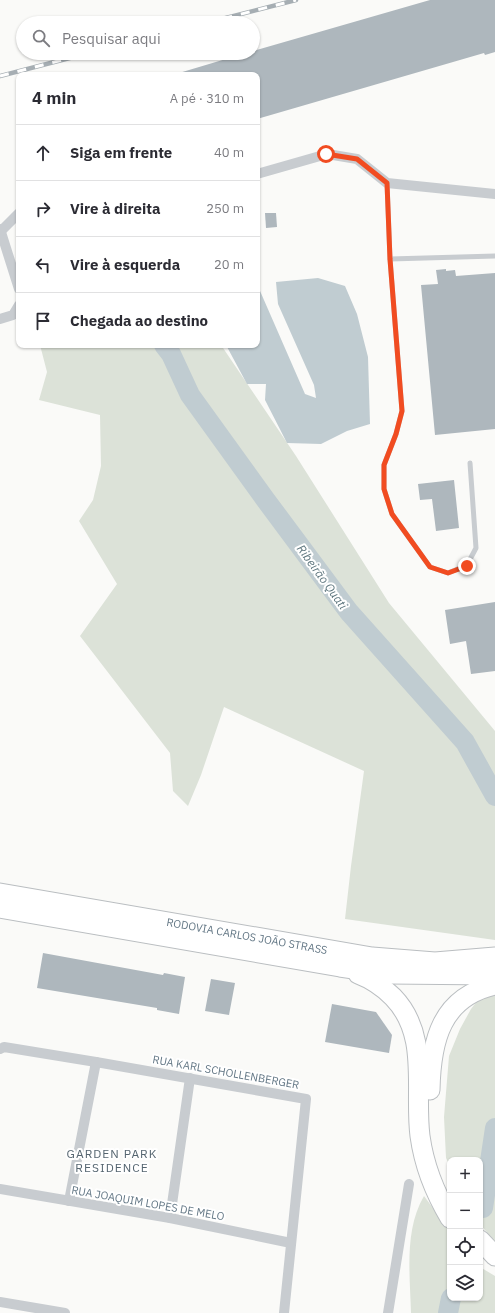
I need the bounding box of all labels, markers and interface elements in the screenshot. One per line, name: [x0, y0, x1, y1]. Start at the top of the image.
search box: [16, 16, 260, 60]
icon: search: [30, 27, 52, 49]
text: Pesquisar aqui: [62, 29, 161, 48]
text: 4 min: [32, 87, 76, 109]
text: A pé · 310 m: [170, 90, 244, 107]
icon: ahead: [32, 142, 54, 164]
text: Siga em frente: [70, 143, 172, 162]
text: 40 m: [214, 144, 244, 161]
route start: [317, 145, 335, 163]
icon: right: [32, 198, 54, 220]
text: Vire à direita: [70, 199, 160, 218]
text: 250 m: [206, 200, 244, 217]
icon: left: [32, 254, 54, 276]
text: Vire à esquerda: [70, 255, 180, 274]
text: 20 m: [214, 256, 244, 273]
icon: arrive: [32, 310, 54, 332]
text: Chegada ao destino: [70, 311, 208, 330]
water label: Ribeirão Quati: [294, 541, 351, 613]
route end: [458, 557, 476, 575]
street label: RODOVIA CARLOS JOÃO STRASS: [165, 915, 329, 957]
street label: RUA KARL SCHOLLENBERGER: [152, 1052, 300, 1092]
district label: GARDEN PARK RESIDENCE: [67, 1146, 157, 1175]
map controls: [447, 1157, 483, 1301]
button: +: [447, 1157, 483, 1193]
street label: RUA JOAQUIM LOPES DE MELO: [71, 1183, 226, 1223]
button: −: [447, 1193, 483, 1229]
button: locate: [447, 1229, 483, 1265]
button: layers: [447, 1265, 483, 1301]

